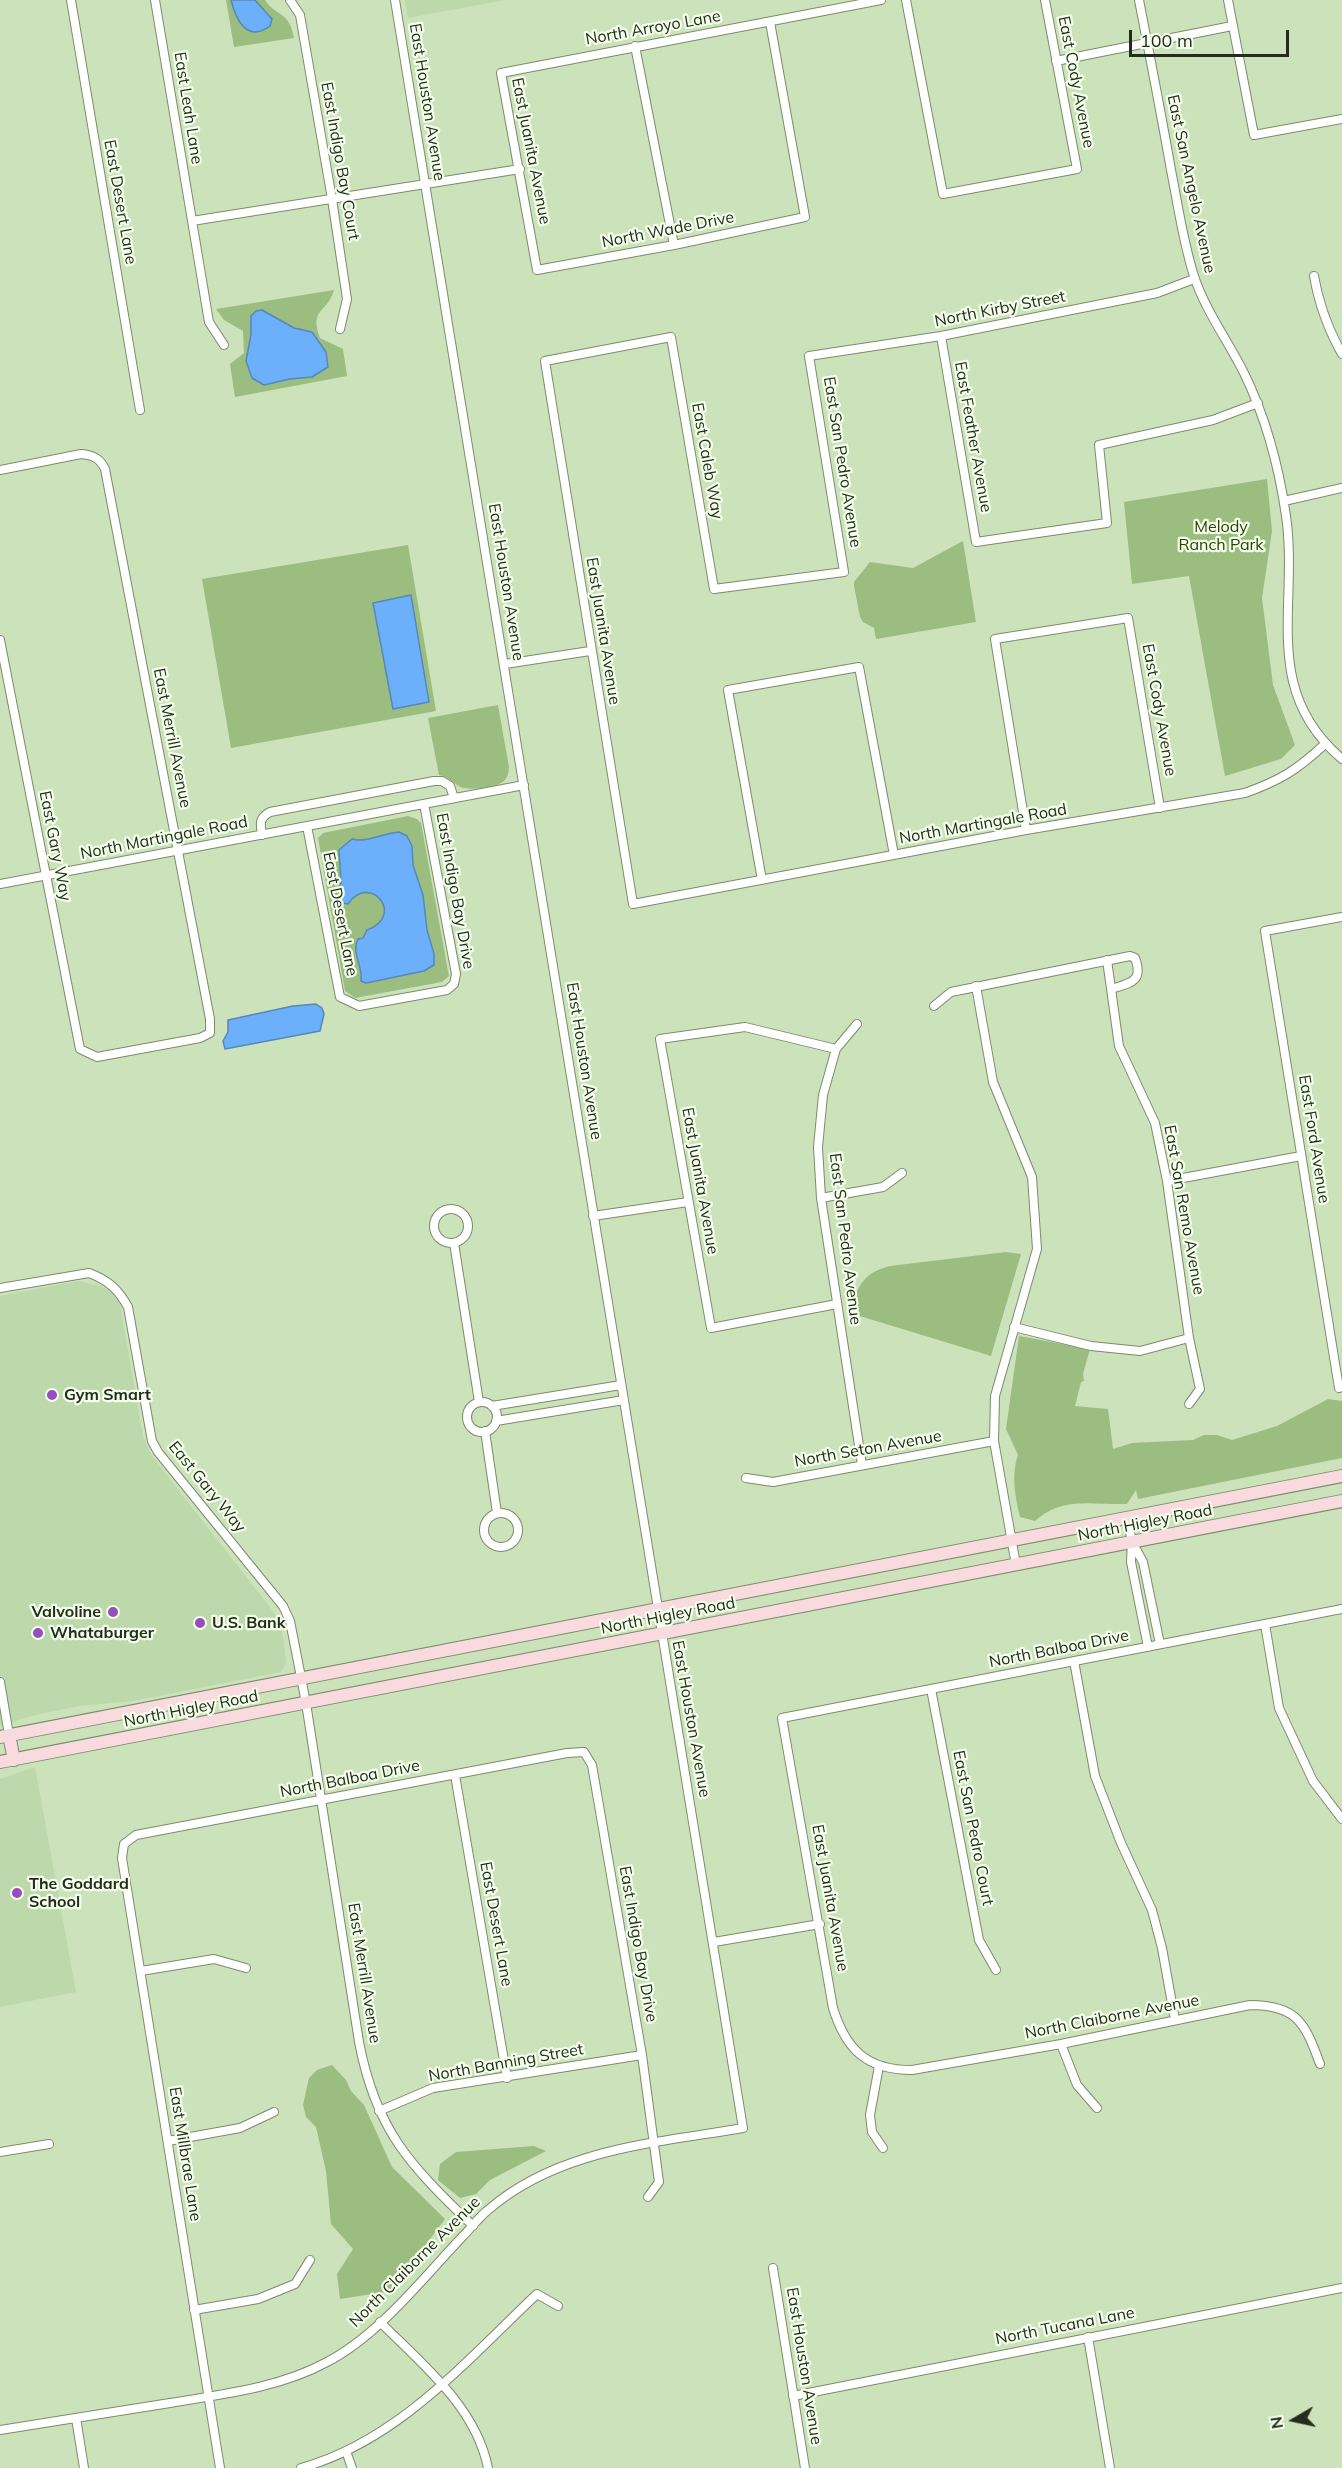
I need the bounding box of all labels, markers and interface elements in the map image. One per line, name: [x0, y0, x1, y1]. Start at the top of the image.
street label: North Arroyo Lane: [584, 7, 722, 49]
street label: East Cody Avenue: [1054, 14, 1098, 150]
scale bar: [1132, 18, 1292, 56]
street label: East Houston Avenue: [405, 22, 449, 182]
text: 100 m: [1140, 29, 1193, 52]
street label: East Leah Lane: [170, 50, 206, 166]
street label: East Juanita Avenue: [507, 76, 555, 226]
street label: East Indigo Bay Court: [317, 81, 363, 241]
street label: East San Angelo Avenue: [1163, 93, 1219, 275]
street label: East Desert Lane: [100, 138, 140, 266]
street label: North Wade Drive: [600, 208, 736, 252]
street label: North Kirby Street: [933, 287, 1067, 331]
street label: East Feather Avenue: [950, 360, 996, 514]
street label: East San Pedro Avenue: [819, 375, 865, 549]
street label: East Caleb Way: [687, 401, 727, 521]
street label: East Houston Avenue: [484, 502, 528, 662]
park label: Melody Ranch Park: [1178, 517, 1264, 555]
street label: East Juanita Avenue: [582, 556, 624, 706]
street label: East Cody Avenue: [1138, 642, 1180, 778]
street label: East Merrill Avenue: [149, 667, 195, 809]
street label: East Gary Way: [35, 789, 75, 903]
street label: North Martingale Road: [898, 800, 1068, 848]
street label: East Indigo Bay Drive: [432, 811, 478, 971]
street label: North Martingale Road: [79, 812, 249, 864]
street label: East Desert Lane: [319, 850, 361, 978]
street label: East Houston Avenue: [562, 981, 606, 1141]
street label: East Ford Avenue: [1294, 1074, 1334, 1204]
street label: East Juanita Avenue: [678, 1106, 722, 1256]
street label: East San Remo Avenue: [1160, 1123, 1208, 1297]
street label: East San Pedro Avenue: [825, 1152, 865, 1326]
place label: Gym Smart: [64, 1385, 151, 1405]
marker: Gym Smart: [45, 1388, 59, 1402]
street label: North Seton Avenue: [793, 1427, 943, 1471]
street label: East Gary Way: [164, 1438, 250, 1536]
street label: North Higley Road: [1076, 1501, 1214, 1545]
street label: North Higley Road: [599, 1594, 737, 1638]
place label: Valvoline: [32, 1602, 101, 1622]
marker: Valvoline: [106, 1605, 120, 1619]
place label: U.S. Bank: [212, 1613, 286, 1633]
marker: U.S. Bank: [193, 1616, 207, 1630]
place label: Whataburger: [50, 1623, 154, 1643]
marker: Whataburger: [31, 1626, 45, 1640]
street label: North Balboa Drive: [988, 1626, 1130, 1672]
street label: East Houston Avenue: [668, 1639, 714, 1799]
street label: North Higley Road: [122, 1687, 260, 1731]
street label: East San Pedro Court: [949, 1749, 997, 1907]
street label: North Balboa Drive: [279, 1756, 421, 1802]
street label: East Juanita Avenue: [808, 1823, 852, 1973]
street label: East Desert Lane: [476, 1860, 516, 1988]
street label: East Indigo Bay Drive: [615, 1864, 661, 2024]
place label: The Goddard School: [29, 1874, 129, 1912]
marker: The Goddard School: [10, 1886, 24, 1900]
street label: East Merrill Avenue: [343, 1901, 385, 2045]
street label: North Claiborne Avenue: [1023, 1991, 1201, 2043]
street label: North Banning Street: [427, 2040, 585, 2086]
street label: East Millbrae Lane: [165, 2085, 205, 2223]
street label: North Claiborne Avenue: [346, 2193, 484, 2331]
street label: East Houston Avenue: [782, 2286, 826, 2446]
street label: North Tucana Lane: [994, 2303, 1136, 2349]
north arrow: [1264, 2390, 1324, 2450]
text: N: [1265, 2415, 1287, 2430]

